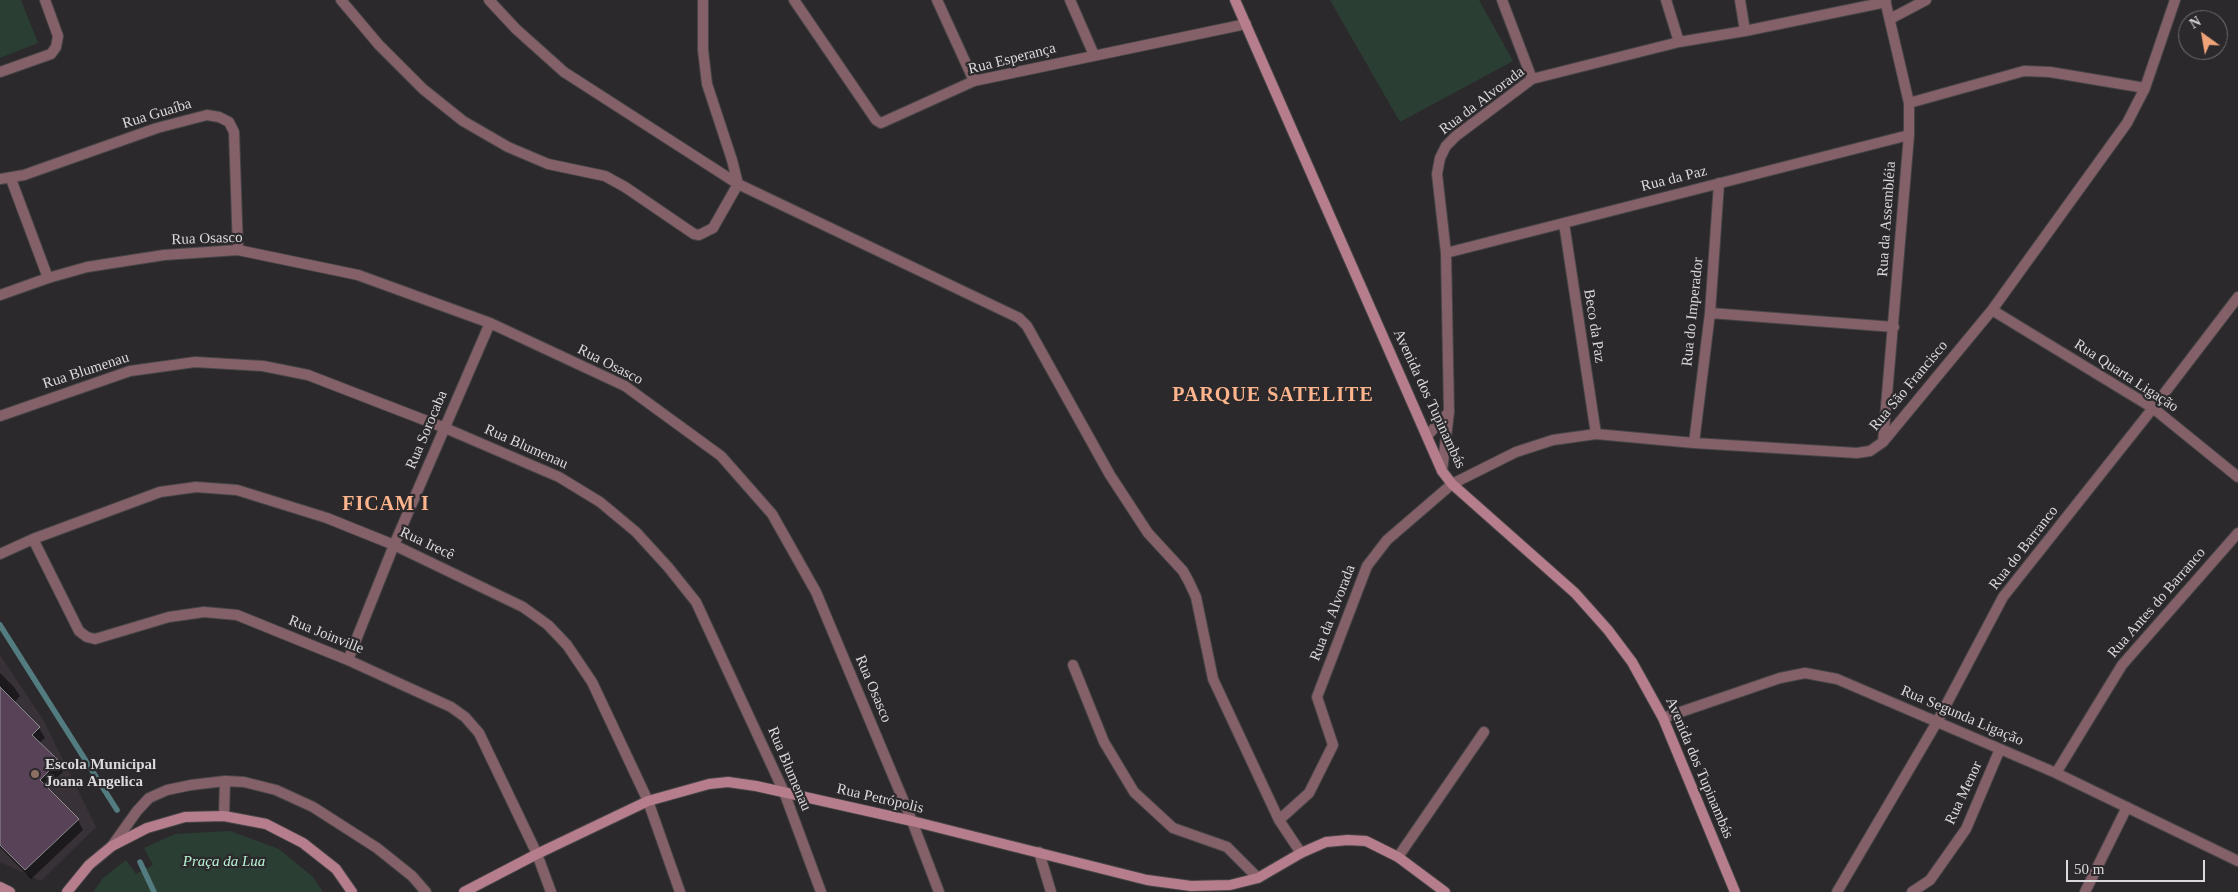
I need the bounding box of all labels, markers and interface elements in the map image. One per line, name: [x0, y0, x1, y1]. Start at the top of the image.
north arrow: [2178, 10, 2228, 60]
text: N: [2187, 14, 2204, 32]
street label: Rua Esperança: [966, 39, 1058, 79]
street label: Rua da Alvorada: [1436, 63, 1528, 139]
street label: Rua Guaíba: [120, 95, 194, 133]
street label: Rua da Assembléia: [1874, 161, 1900, 277]
street label: Rua da Paz: [1639, 162, 1709, 196]
street label: Rua Osasco: [171, 229, 243, 249]
street label: Rua do Imperador: [1678, 257, 1708, 367]
street label: Beco da Paz: [1579, 288, 1609, 364]
street label: Avenida dos Tupinambás: [1389, 326, 1469, 472]
street label: Rua Quarta Ligação: [2070, 336, 2182, 416]
street label: Rua São Francisco: [1866, 337, 1952, 435]
street label: Rua Osasco: [574, 341, 646, 389]
street label: Rua Blumenau: [41, 349, 131, 393]
district label: PARQUE SATELITE: [1170, 384, 1376, 408]
street label: Rua Sorocaba: [402, 388, 452, 472]
street label: Rua Blumenau: [481, 421, 571, 473]
district label: FICAM I: [341, 493, 431, 517]
street label: Rua do Barranco: [1986, 502, 2062, 594]
street label: Rua Irecê: [397, 524, 457, 564]
street label: Rua Antes do Barranco: [2104, 544, 2210, 662]
street label: Rua da Alvorada: [1306, 562, 1360, 664]
street label: Rua Joinville: [286, 612, 366, 658]
street label: Rua Osasco: [851, 653, 895, 725]
street label: Rua Segunda Ligação: [1898, 682, 2026, 750]
street label: Avenida dos Tupinambás: [1661, 695, 1737, 841]
street label: Rua Blumenau: [763, 724, 815, 814]
place label: Escola Municipal Joana Angelica: [45, 756, 156, 791]
street label: Rua Menor: [1941, 758, 1987, 828]
marker: Escola Municipal Joana Angelica: [29, 768, 41, 780]
street label: Rua Petrópolis: [835, 780, 925, 818]
scale bar: [2068, 850, 2207, 882]
park label: Praça da Lua: [183, 853, 265, 871]
text: 50 m: [2074, 861, 2104, 877]

